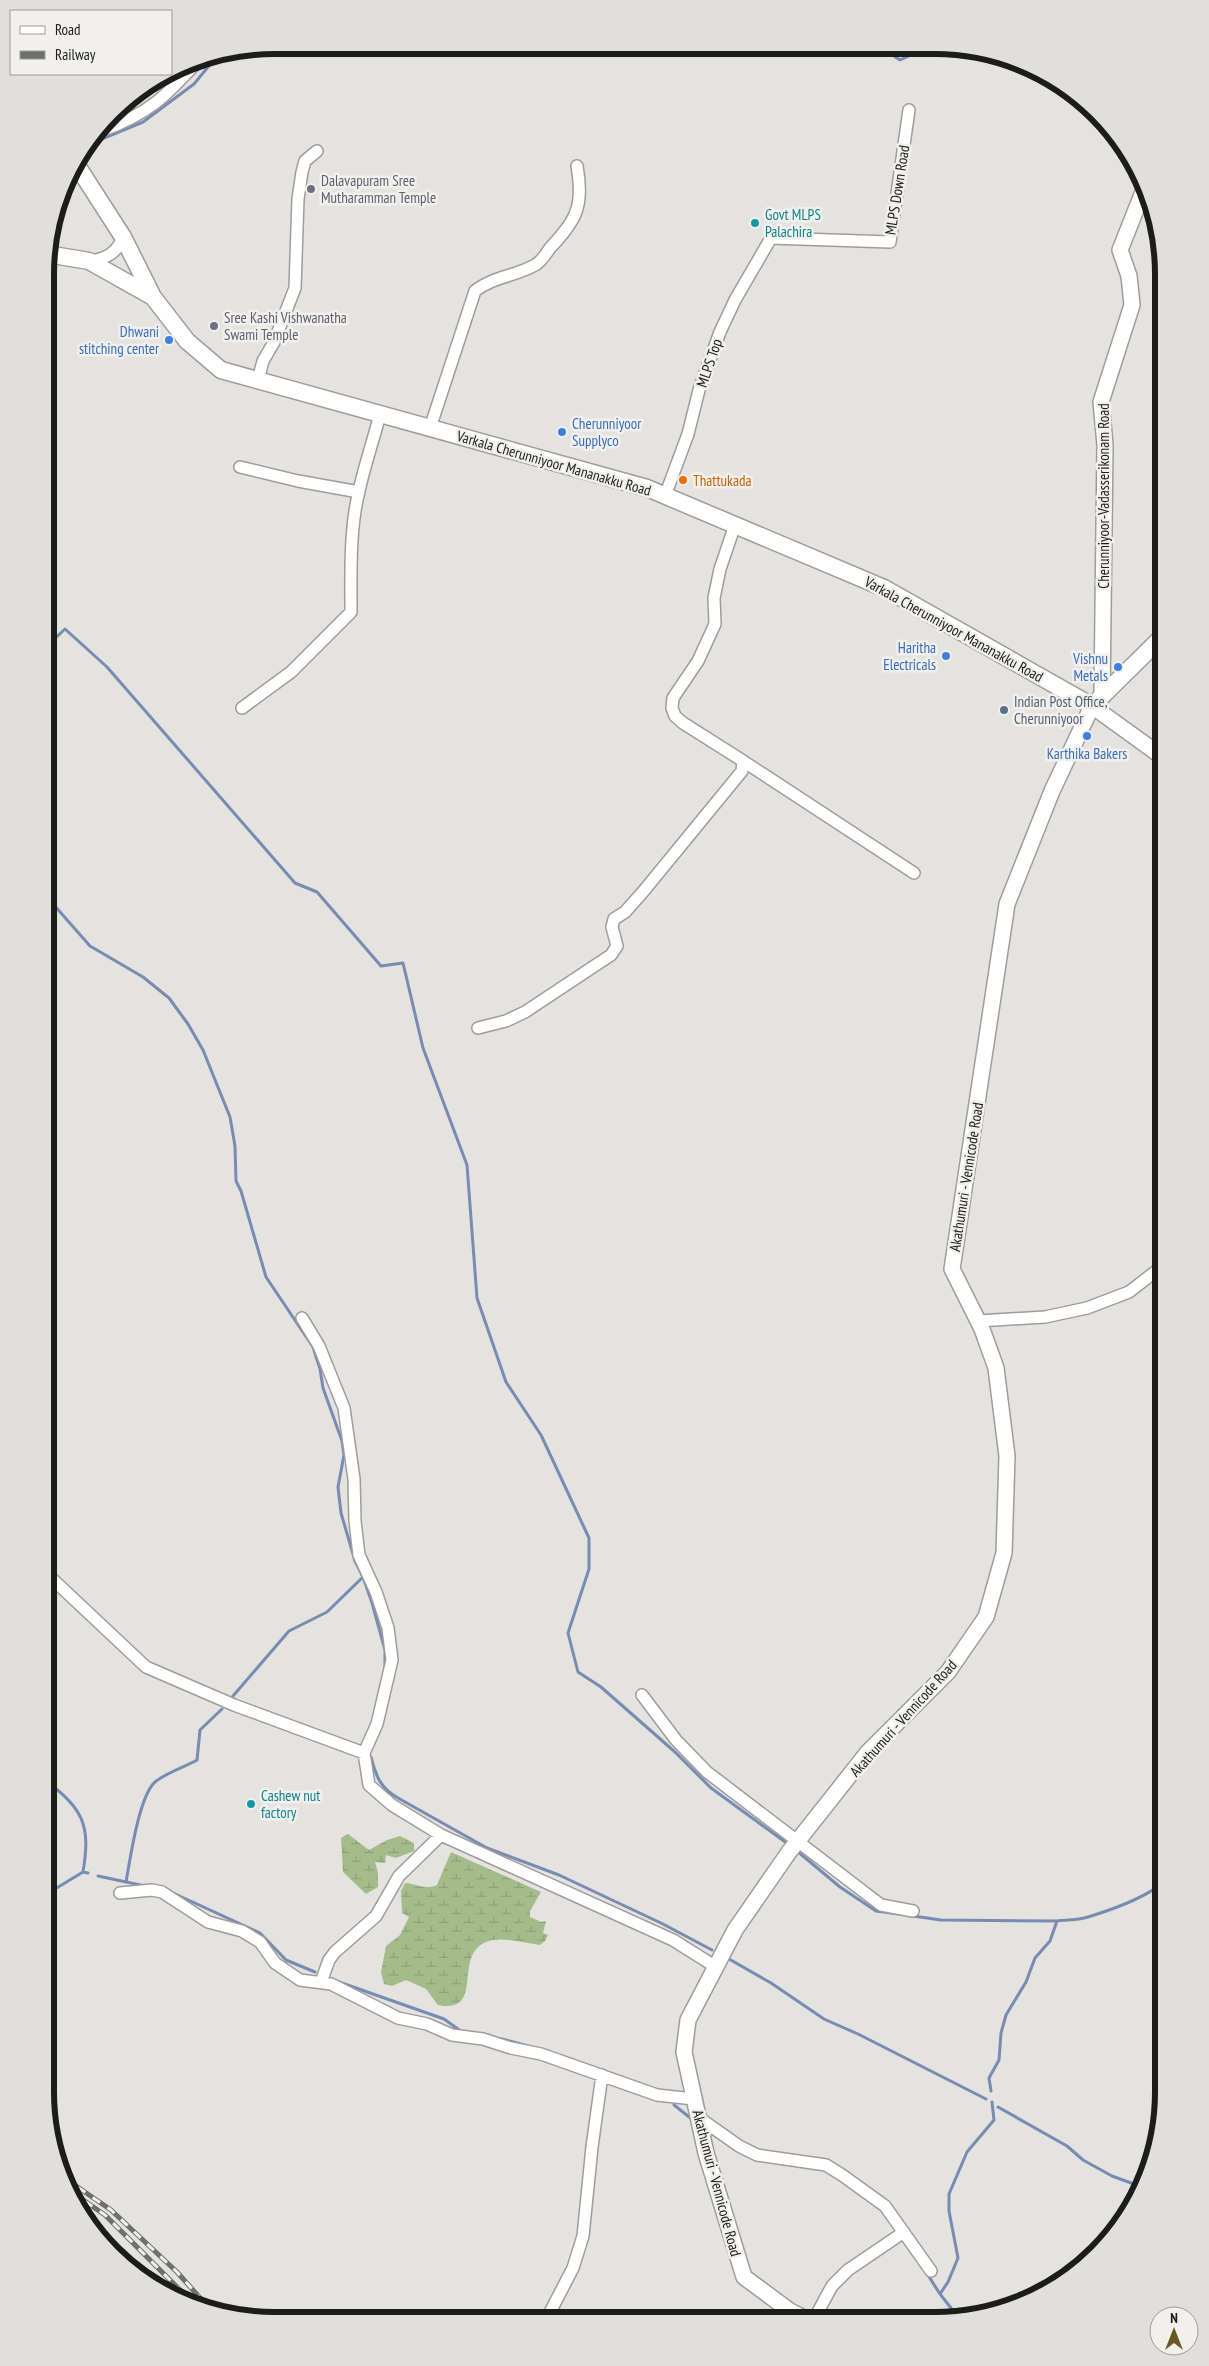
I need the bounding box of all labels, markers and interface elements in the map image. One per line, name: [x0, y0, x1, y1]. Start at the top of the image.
legend: [10, 10, 172, 75]
text: Road: [55, 20, 81, 39]
text: Railway: [55, 45, 96, 64]
street label: MLPS Down Road: [881, 144, 913, 236]
place label: Dalavapuram Sree Mutharamman Temple: [321, 171, 436, 207]
marker: Dalavapuram Sree Mutharamman Temple: [305, 183, 317, 195]
place label: Govt MLPS Palachira: [765, 205, 821, 241]
marker: Govt MLPS Palachira: [749, 217, 761, 229]
place label: Sree Kashi Vishwanatha Swami Temple: [224, 308, 347, 344]
marker: Sree Kashi Vishwanatha Swami Temple: [208, 320, 220, 332]
place label: Dhwani stitching center: [79, 322, 160, 358]
marker: Dhwani stitching center: [163, 334, 175, 346]
street label: MLPS Top: [692, 336, 726, 390]
street label: Cherunniyoor-Vadasserikonam Road: [1094, 403, 1113, 589]
place label: Cherunniyoor Supplyco: [572, 414, 642, 450]
street label: Varkala Cherunniyoor Mananakku Road: [454, 426, 653, 500]
marker: Cherunniyoor Supplyco: [556, 426, 568, 438]
place label: Thattukada: [693, 471, 751, 490]
marker: Thattukada: [677, 474, 689, 486]
street label: Varkala Cherunniyoor Mananakku Road: [861, 571, 1047, 686]
place label: Haritha Electricals: [883, 638, 936, 674]
place label: Vishnu Metals: [1072, 649, 1108, 685]
marker: Haritha Electricals: [940, 650, 952, 662]
marker: Vishnu Metals: [1112, 661, 1124, 673]
place label: Indian Post Office, Cherunniyoor: [1014, 692, 1108, 728]
marker: Indian Post Office, Cherunniyoor: [998, 704, 1010, 716]
marker: Karthika Bakers: [1081, 730, 1093, 742]
place label: Karthika Bakers: [1047, 744, 1127, 763]
street label: Akathumuri - Vennicode Road: [945, 1101, 987, 1253]
street label: Akathumuri - Vennicode Road: [845, 1656, 961, 1780]
place label: Cashew nut factory: [261, 1786, 320, 1822]
marker: Cashew nut factory: [245, 1798, 257, 1810]
street label: Akathumuri - Vennicode Road: [688, 2108, 746, 2258]
north arrow: [1149, 2306, 1199, 2356]
text: N: [1170, 2309, 1178, 2327]

